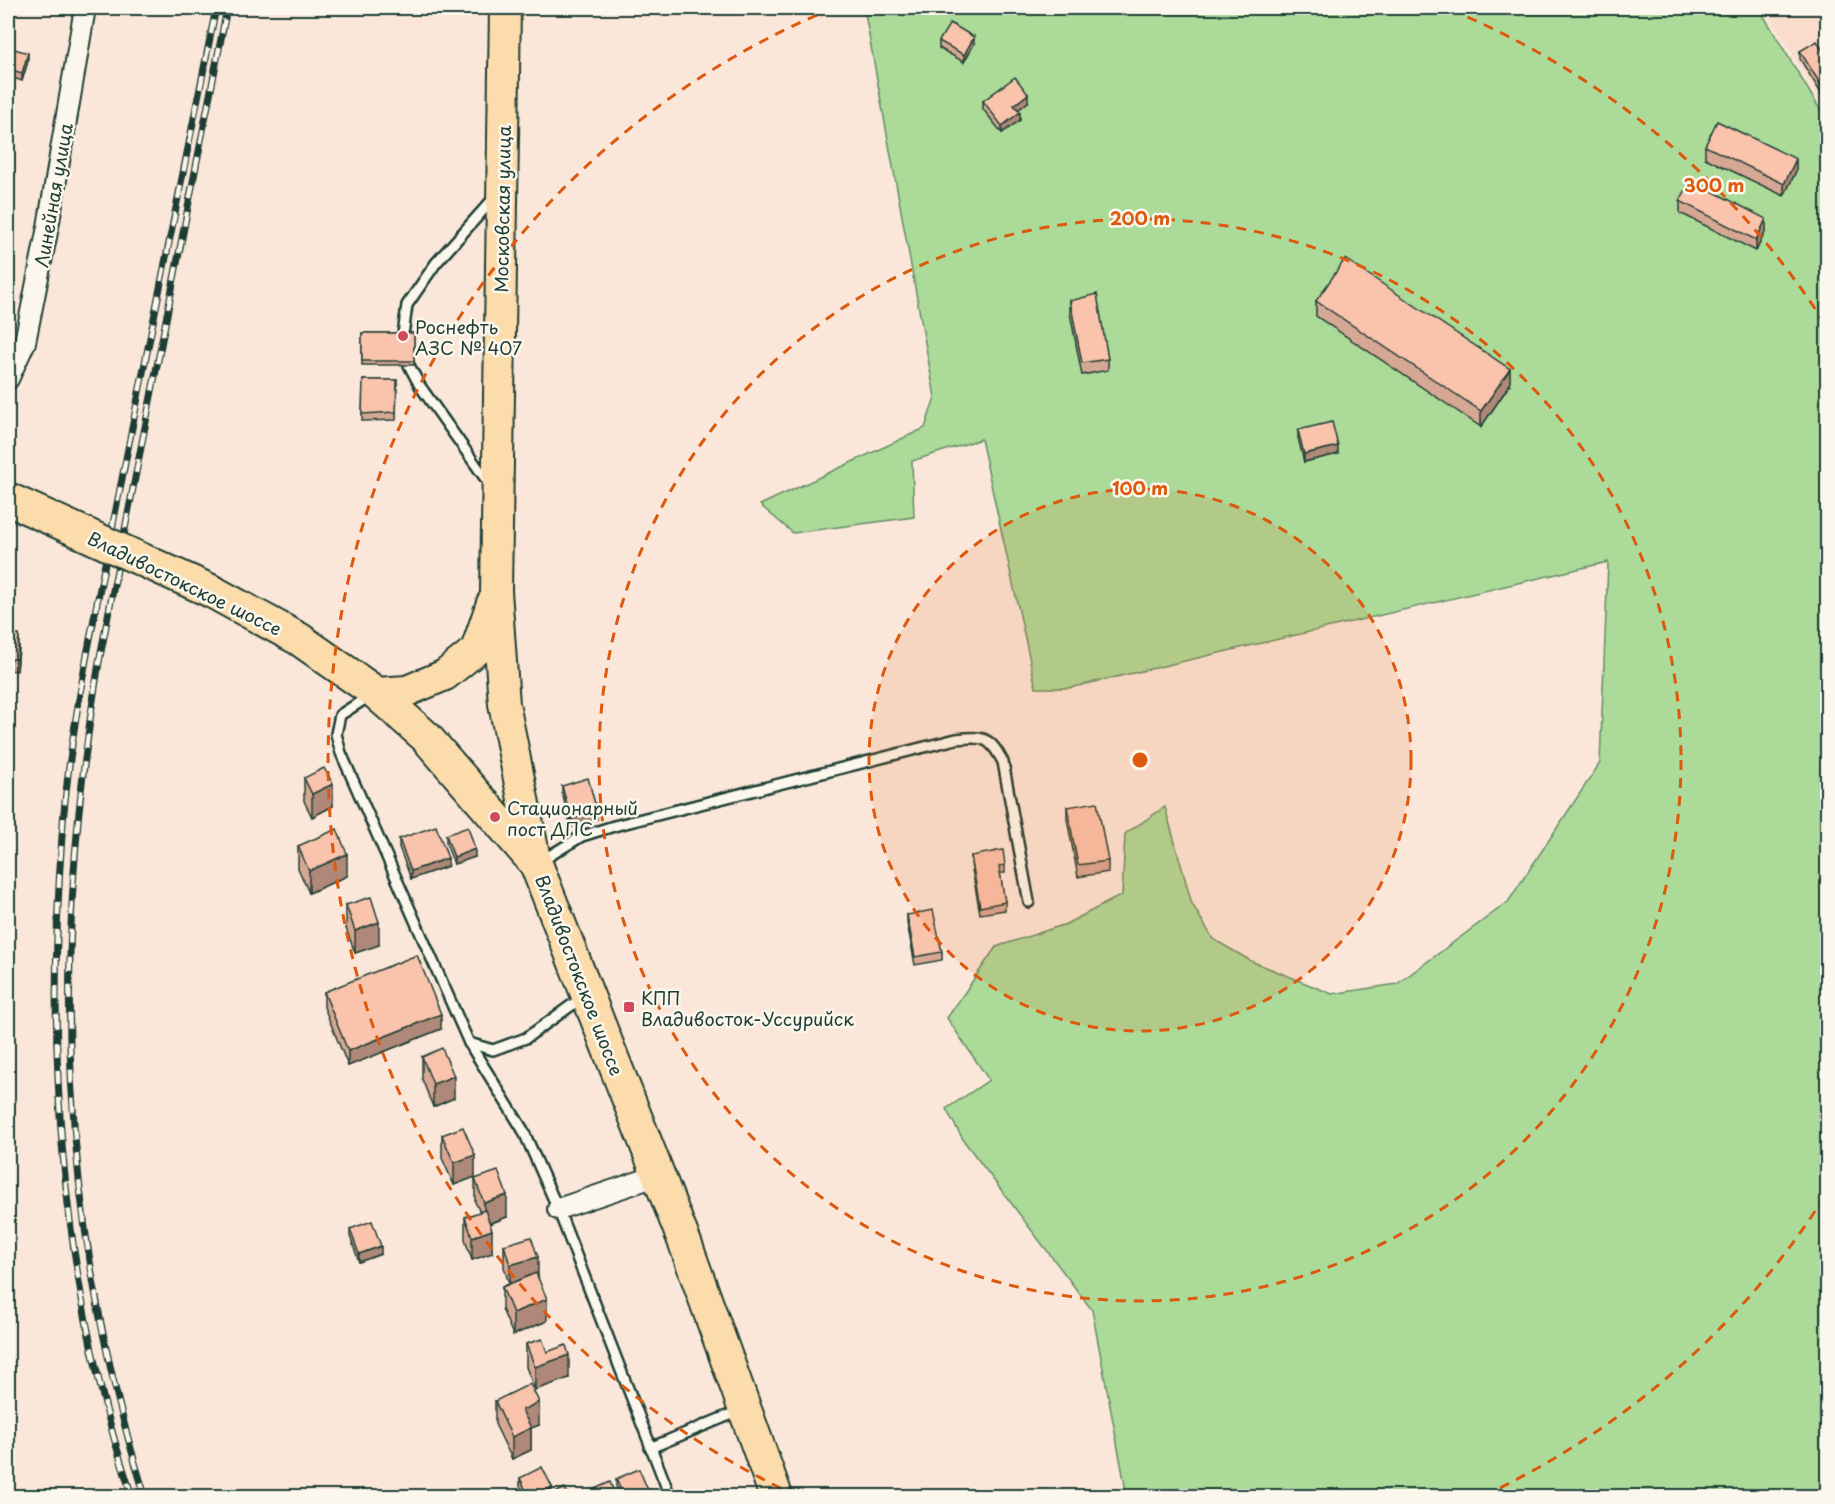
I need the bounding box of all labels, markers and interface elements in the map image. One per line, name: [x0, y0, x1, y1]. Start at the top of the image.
street label: Линейная улица: [27, 120, 79, 269]
street label: Московская улица: [487, 124, 517, 293]
text: 300 m: [1684, 171, 1744, 198]
text: 200 m: [1110, 204, 1170, 231]
place label: Роснефть АЗС № 407: [415, 313, 522, 361]
marker: Роснефть АЗС № 407: [396, 329, 410, 343]
text: 100 m: [1112, 474, 1168, 501]
street label: Владивостокское шоссе: [83, 524, 287, 642]
centre of rings: [1130, 750, 1150, 770]
place label: Стационарный пост ДПС: [507, 794, 638, 842]
marker: Стационарный пост ДПС: [488, 810, 502, 824]
street label: Владивостокское шоссе: [529, 871, 631, 1079]
place label: КПП Владивосток-Уссурийск: [641, 984, 854, 1032]
marker: КПП Владивосток-Уссурийск: [622, 1000, 636, 1014]

